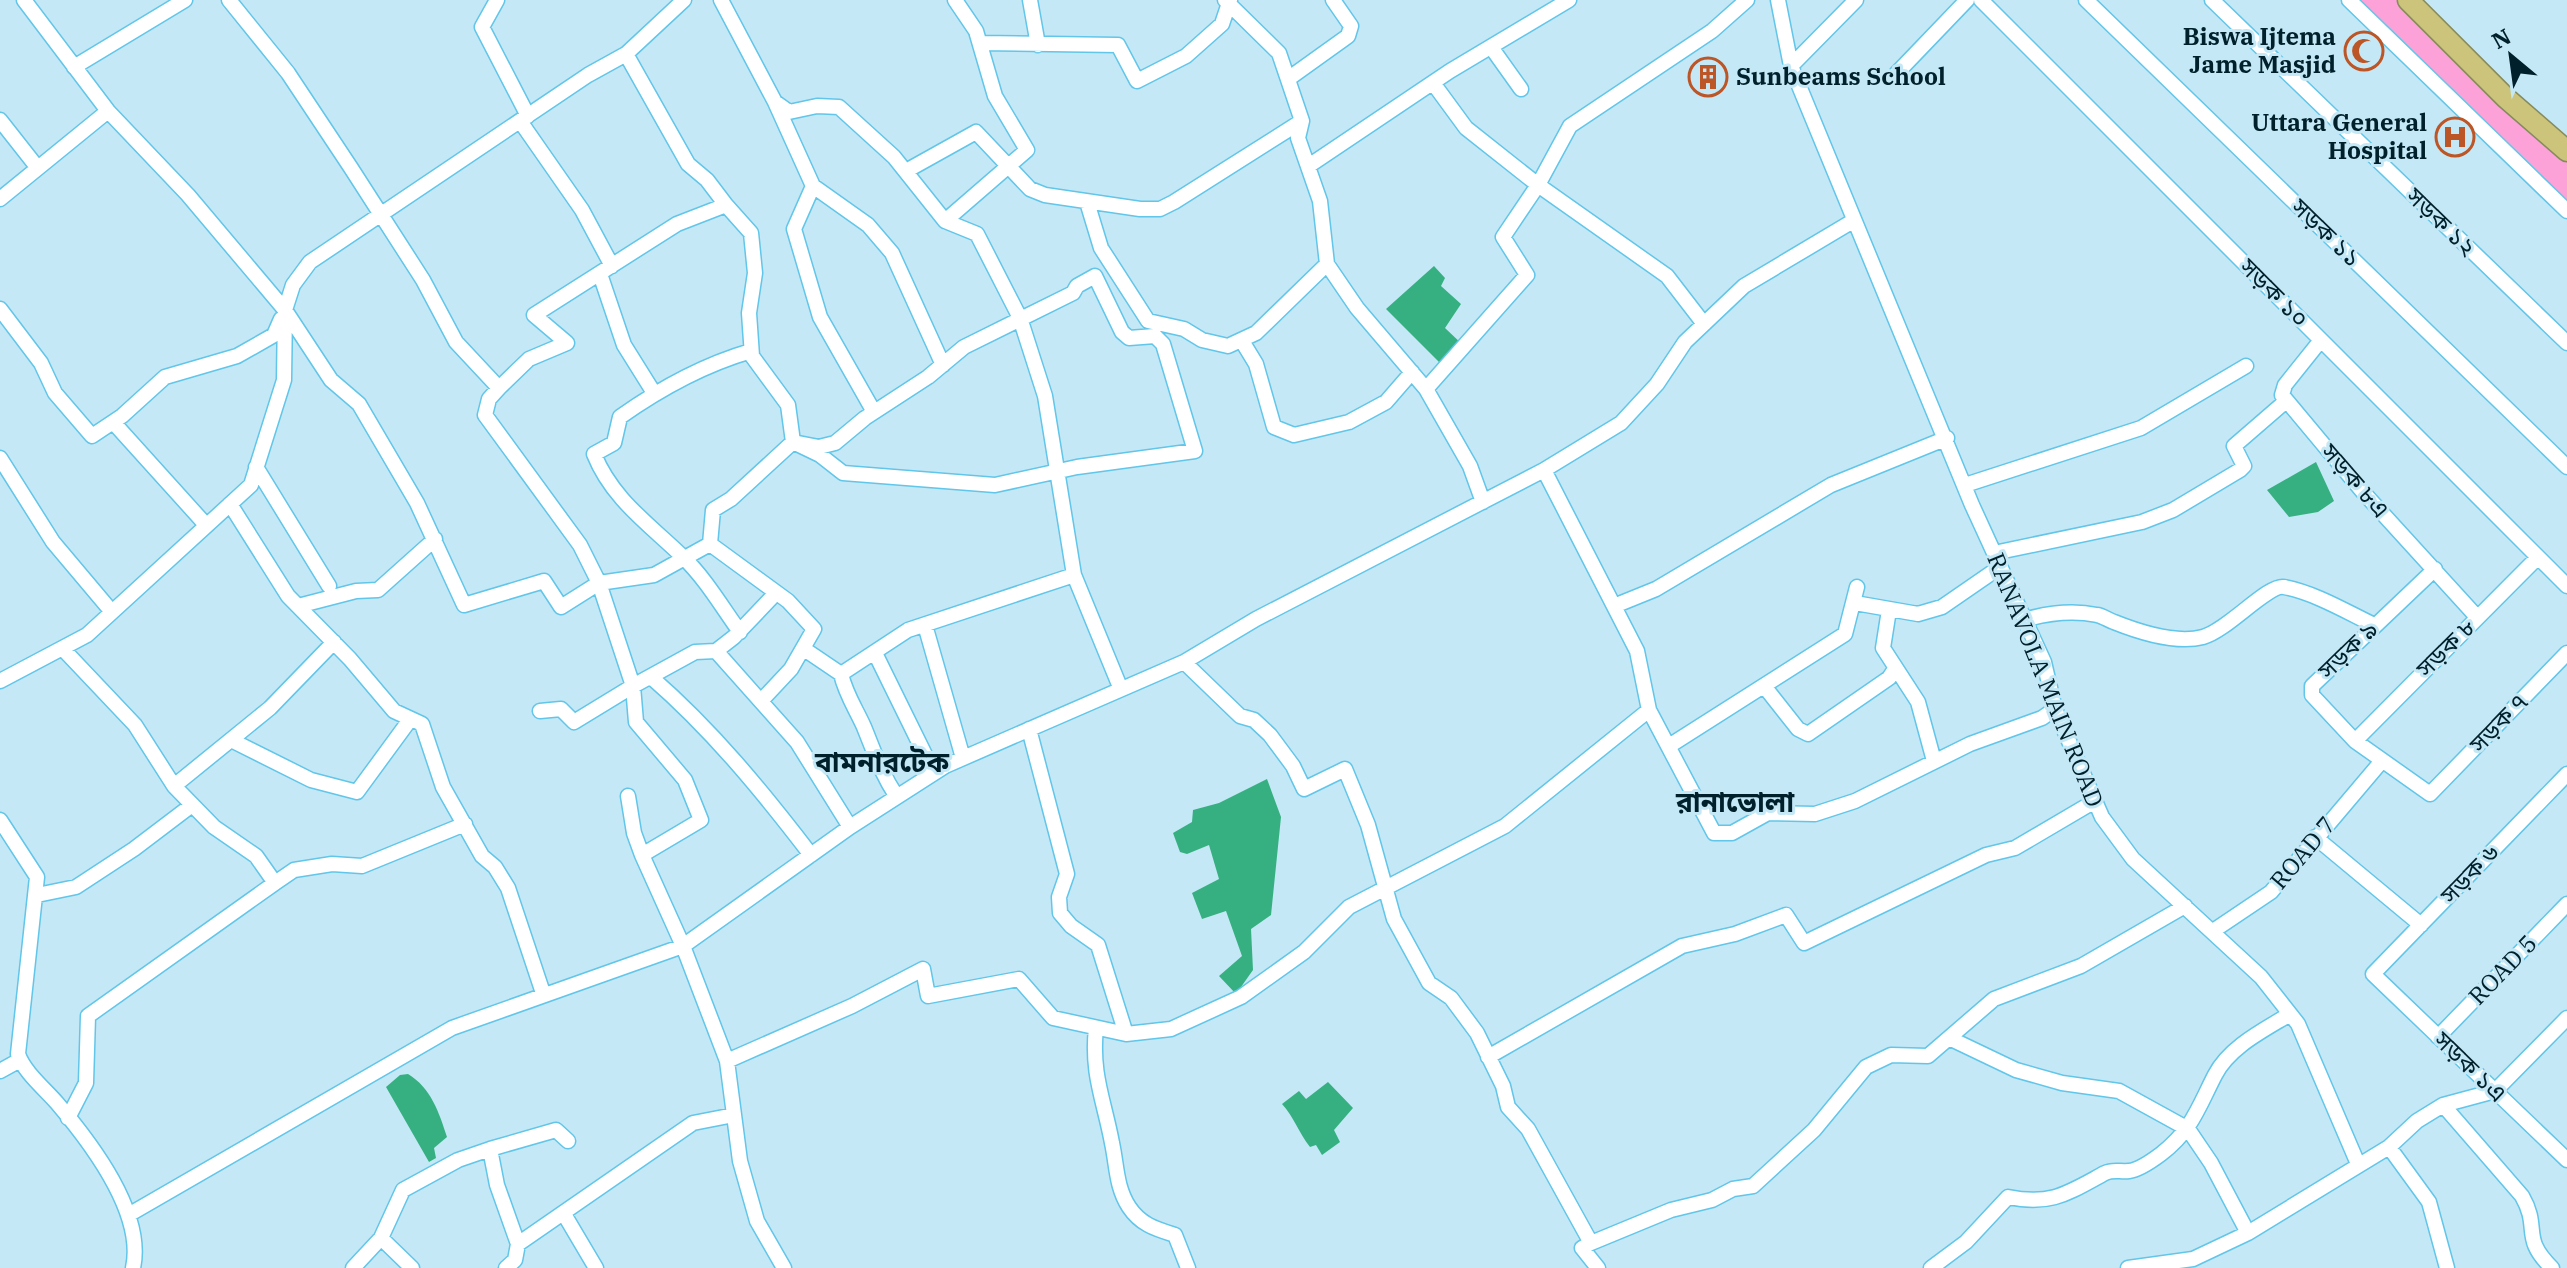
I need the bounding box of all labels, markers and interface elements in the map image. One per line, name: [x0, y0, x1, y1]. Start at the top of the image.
north arrow: [2471, 16, 2551, 96]
place label: Biswa Ijtema Jame Masjid: [2183, 20, 2336, 80]
text: N: [2486, 21, 2516, 55]
mosque icon: Biswa Ijtema Jame Masjid: [2343, 30, 2385, 72]
building icon: Sunbeams School: [1687, 56, 1729, 98]
place label: Sunbeams School: [1736, 60, 1946, 92]
place label: Uttara General Hospital: [2251, 106, 2427, 166]
hospital icon: Uttara General Hospital: [2434, 116, 2476, 158]
street label: সড়ক ১২: [2399, 179, 2484, 262]
street label: সড়ক ১১: [2284, 190, 2369, 273]
street label: সড়ক ১০: [2232, 250, 2316, 334]
street label: সড়ক ৮এ: [2314, 436, 2397, 524]
street label: RANAVOLA MAIN ROAD: [1980, 548, 2112, 811]
street label: সড়ক ৮: [2408, 611, 2482, 684]
street label: সড়ক ৯: [2310, 613, 2384, 686]
street label: সড়ক ৭: [2461, 686, 2535, 760]
district label: বামনারটেক: [814, 743, 950, 780]
district label: রানাভোলা: [1675, 783, 1795, 820]
street label: ROAD 7: [2262, 809, 2342, 896]
street label: সড়ক ৬: [2432, 837, 2506, 911]
street label: ROAD 5: [2461, 927, 2544, 1011]
street label: সড়ক ১এ: [2427, 1023, 2514, 1109]

